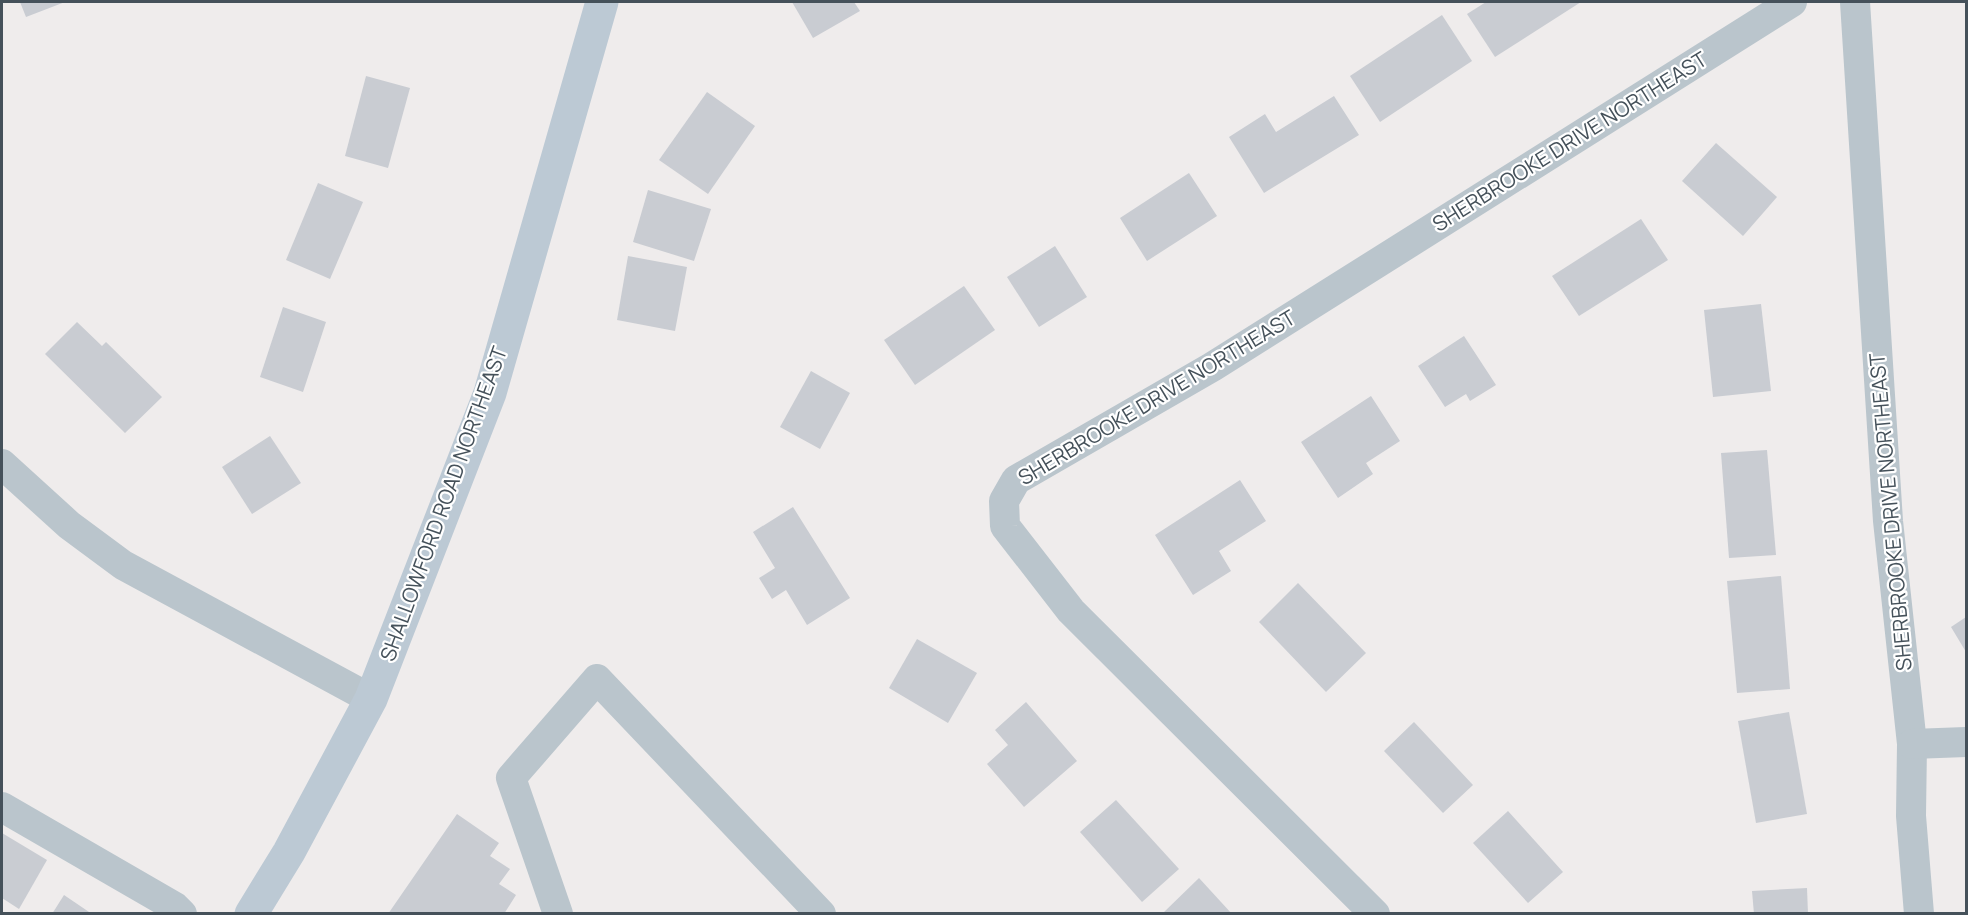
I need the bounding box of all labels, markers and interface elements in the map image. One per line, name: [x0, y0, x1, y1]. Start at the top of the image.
street label: SHERBROOKE DRIVE NORTHEAST: [1427, 45, 1712, 237]
street label: SHERBROOKE DRIVE NORTHEAST: [1013, 303, 1301, 491]
street label: SHALLOWFORD ROAD NORTHEAST: [373, 342, 513, 665]
street label: SHERBROOKE DRIVE NORTHEAST: [1862, 352, 1918, 672]

